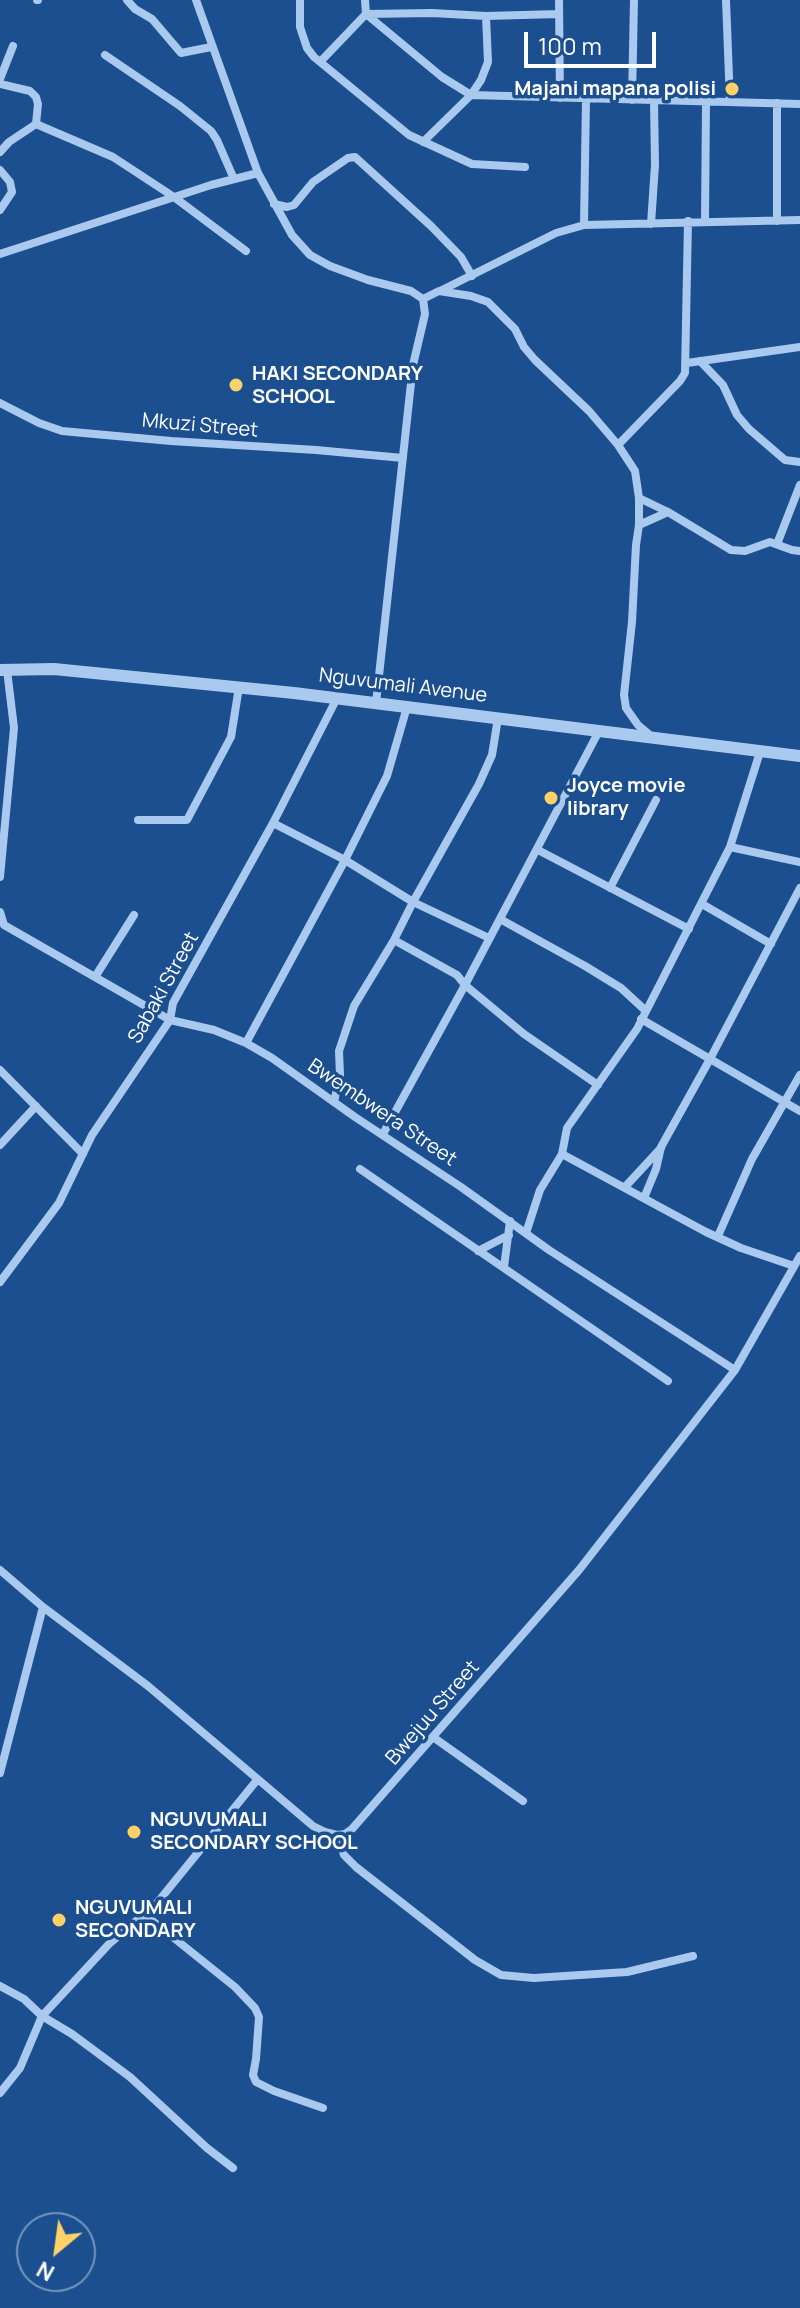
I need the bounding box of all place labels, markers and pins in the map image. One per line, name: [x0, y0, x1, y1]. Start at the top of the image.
place label: Majani mapana polisi: [514, 77, 716, 101]
marker: Majani mapana polisi: [723, 80, 741, 98]
place label: HAKI SECONDARY SCHOOL: [252, 362, 423, 409]
marker: HAKI SECONDARY SCHOOL: [227, 376, 245, 394]
place label: Joyce movie library: [567, 774, 685, 821]
marker: Joyce movie library: [542, 789, 560, 807]
place label: NGUVUMALI SECONDARY SCHOOL: [150, 1808, 358, 1855]
marker: NGUVUMALI SECONDARY SCHOOL: [125, 1823, 143, 1841]
place label: NGUVUMALI SECONDARY: [75, 1896, 196, 1943]
marker: NGUVUMALI SECONDARY: [50, 1911, 68, 1929]

